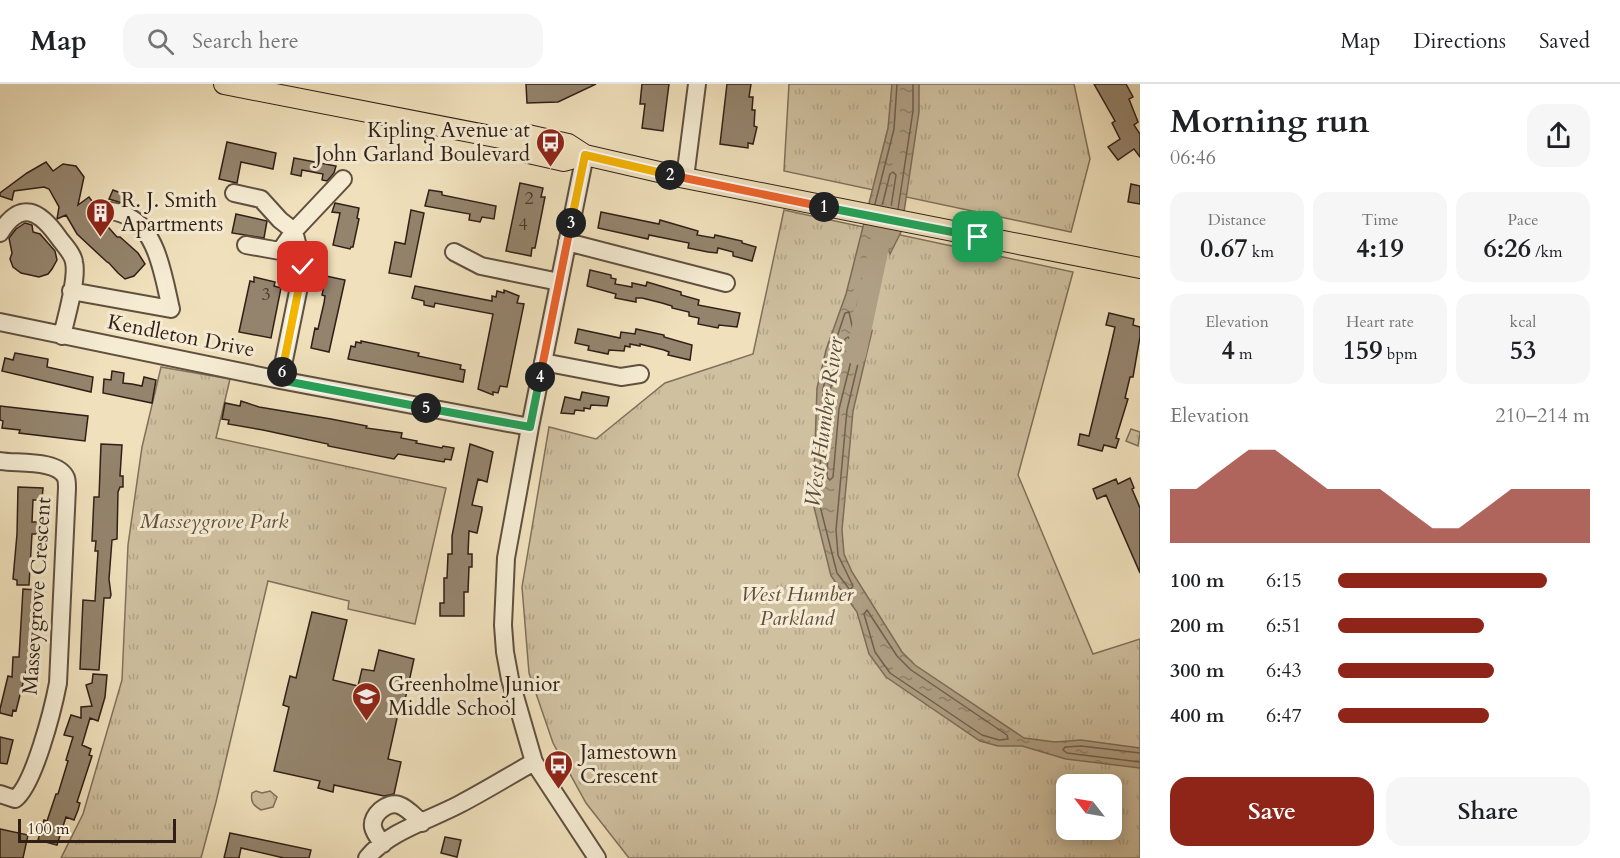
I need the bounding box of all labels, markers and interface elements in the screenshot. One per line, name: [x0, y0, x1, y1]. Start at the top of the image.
search box: [123, 14, 543, 68]
text: Map: [30, 22, 87, 60]
icon: search: [144, 25, 177, 58]
text: Search here: [192, 26, 299, 56]
text: Map: [1340, 27, 1380, 56]
text: Directions: [1413, 27, 1506, 56]
text: Saved: [1539, 27, 1590, 56]
text: Morning run: [1170, 99, 1370, 144]
button: share: [1527, 104, 1590, 167]
place label: Kipling Avenue at John Garland Boulevard: [312, 116, 530, 169]
bus stop icon: Kipling Avenue at John Garland Boulevard: [535, 126, 567, 168]
text: 06:46: [1170, 144, 1216, 171]
pin: 2: [655, 160, 685, 190]
text: 2: [666, 164, 674, 186]
place label: R. J. Smith Apartments: [121, 186, 223, 239]
house number: 2: [524, 186, 534, 211]
pin: 1: [809, 192, 839, 222]
building icon: R. J. Smith Apartments: [84, 196, 116, 238]
text: 1: [820, 196, 828, 218]
pin: 3: [556, 208, 586, 238]
text: Distance: [1208, 209, 1266, 231]
text: Time: [1361, 209, 1399, 231]
text: Pace: [1508, 209, 1538, 231]
pin: [952, 211, 1003, 262]
house number: 4: [518, 212, 528, 237]
text: 3: [567, 212, 575, 234]
icon: arrive: [961, 220, 994, 253]
text: 0.67: [1200, 231, 1248, 266]
text: 4:19: [1356, 231, 1404, 266]
text: 6:26: [1483, 231, 1531, 266]
pin: [277, 241, 328, 292]
text: km: [1248, 241, 1274, 263]
text: /km: [1531, 241, 1563, 263]
icon: check: [286, 250, 319, 283]
house number: 3: [261, 282, 271, 307]
street label: Kendleton Drive: [105, 308, 257, 364]
text: Elevation: [1205, 311, 1269, 333]
text: Heart rate: [1346, 311, 1414, 333]
text: kcal: [1510, 311, 1536, 333]
text: 4: [1221, 333, 1235, 368]
text: 159: [1343, 333, 1383, 368]
text: 53: [1510, 333, 1536, 368]
water label: West Humber River: [797, 334, 851, 509]
text: m: [1235, 343, 1253, 365]
text: bpm: [1383, 343, 1417, 365]
pin: 6: [267, 357, 297, 387]
text: 6: [278, 361, 286, 383]
pin: 4: [525, 362, 555, 392]
text: 4: [536, 366, 544, 388]
pin: 5: [411, 393, 441, 423]
text: 5: [422, 397, 430, 419]
text: Elevation: [1170, 402, 1249, 429]
text: 210–214 m: [1495, 402, 1590, 429]
street label: Masseygrove Crescent: [16, 496, 58, 696]
park label: Masseygrove Park: [140, 507, 289, 536]
text: 100 m: [1170, 567, 1225, 594]
text: 6:15: [1266, 567, 1302, 594]
park label: West Humber Parkland: [741, 580, 854, 633]
text: 200 m: [1170, 612, 1225, 639]
text: 6:51: [1266, 612, 1302, 639]
text: 300 m: [1170, 657, 1225, 684]
text: 6:43: [1266, 657, 1302, 684]
place label: Greenholme Junior Middle School: [388, 670, 560, 723]
school or university icon: Greenholme Junior Middle School: [351, 680, 383, 722]
text: 400 m: [1170, 702, 1225, 729]
text: 6:47: [1266, 702, 1302, 729]
place label: Jamestown Crescent: [577, 738, 677, 791]
bus stop icon: Jamestown Crescent: [543, 748, 575, 790]
north arrow: [1056, 774, 1122, 840]
map controls: [1056, 774, 1122, 840]
button: Save: [1170, 777, 1374, 846]
button: Share: [1386, 777, 1590, 846]
scale bar: [18, 816, 176, 844]
text: 100 m: [27, 818, 69, 840]

